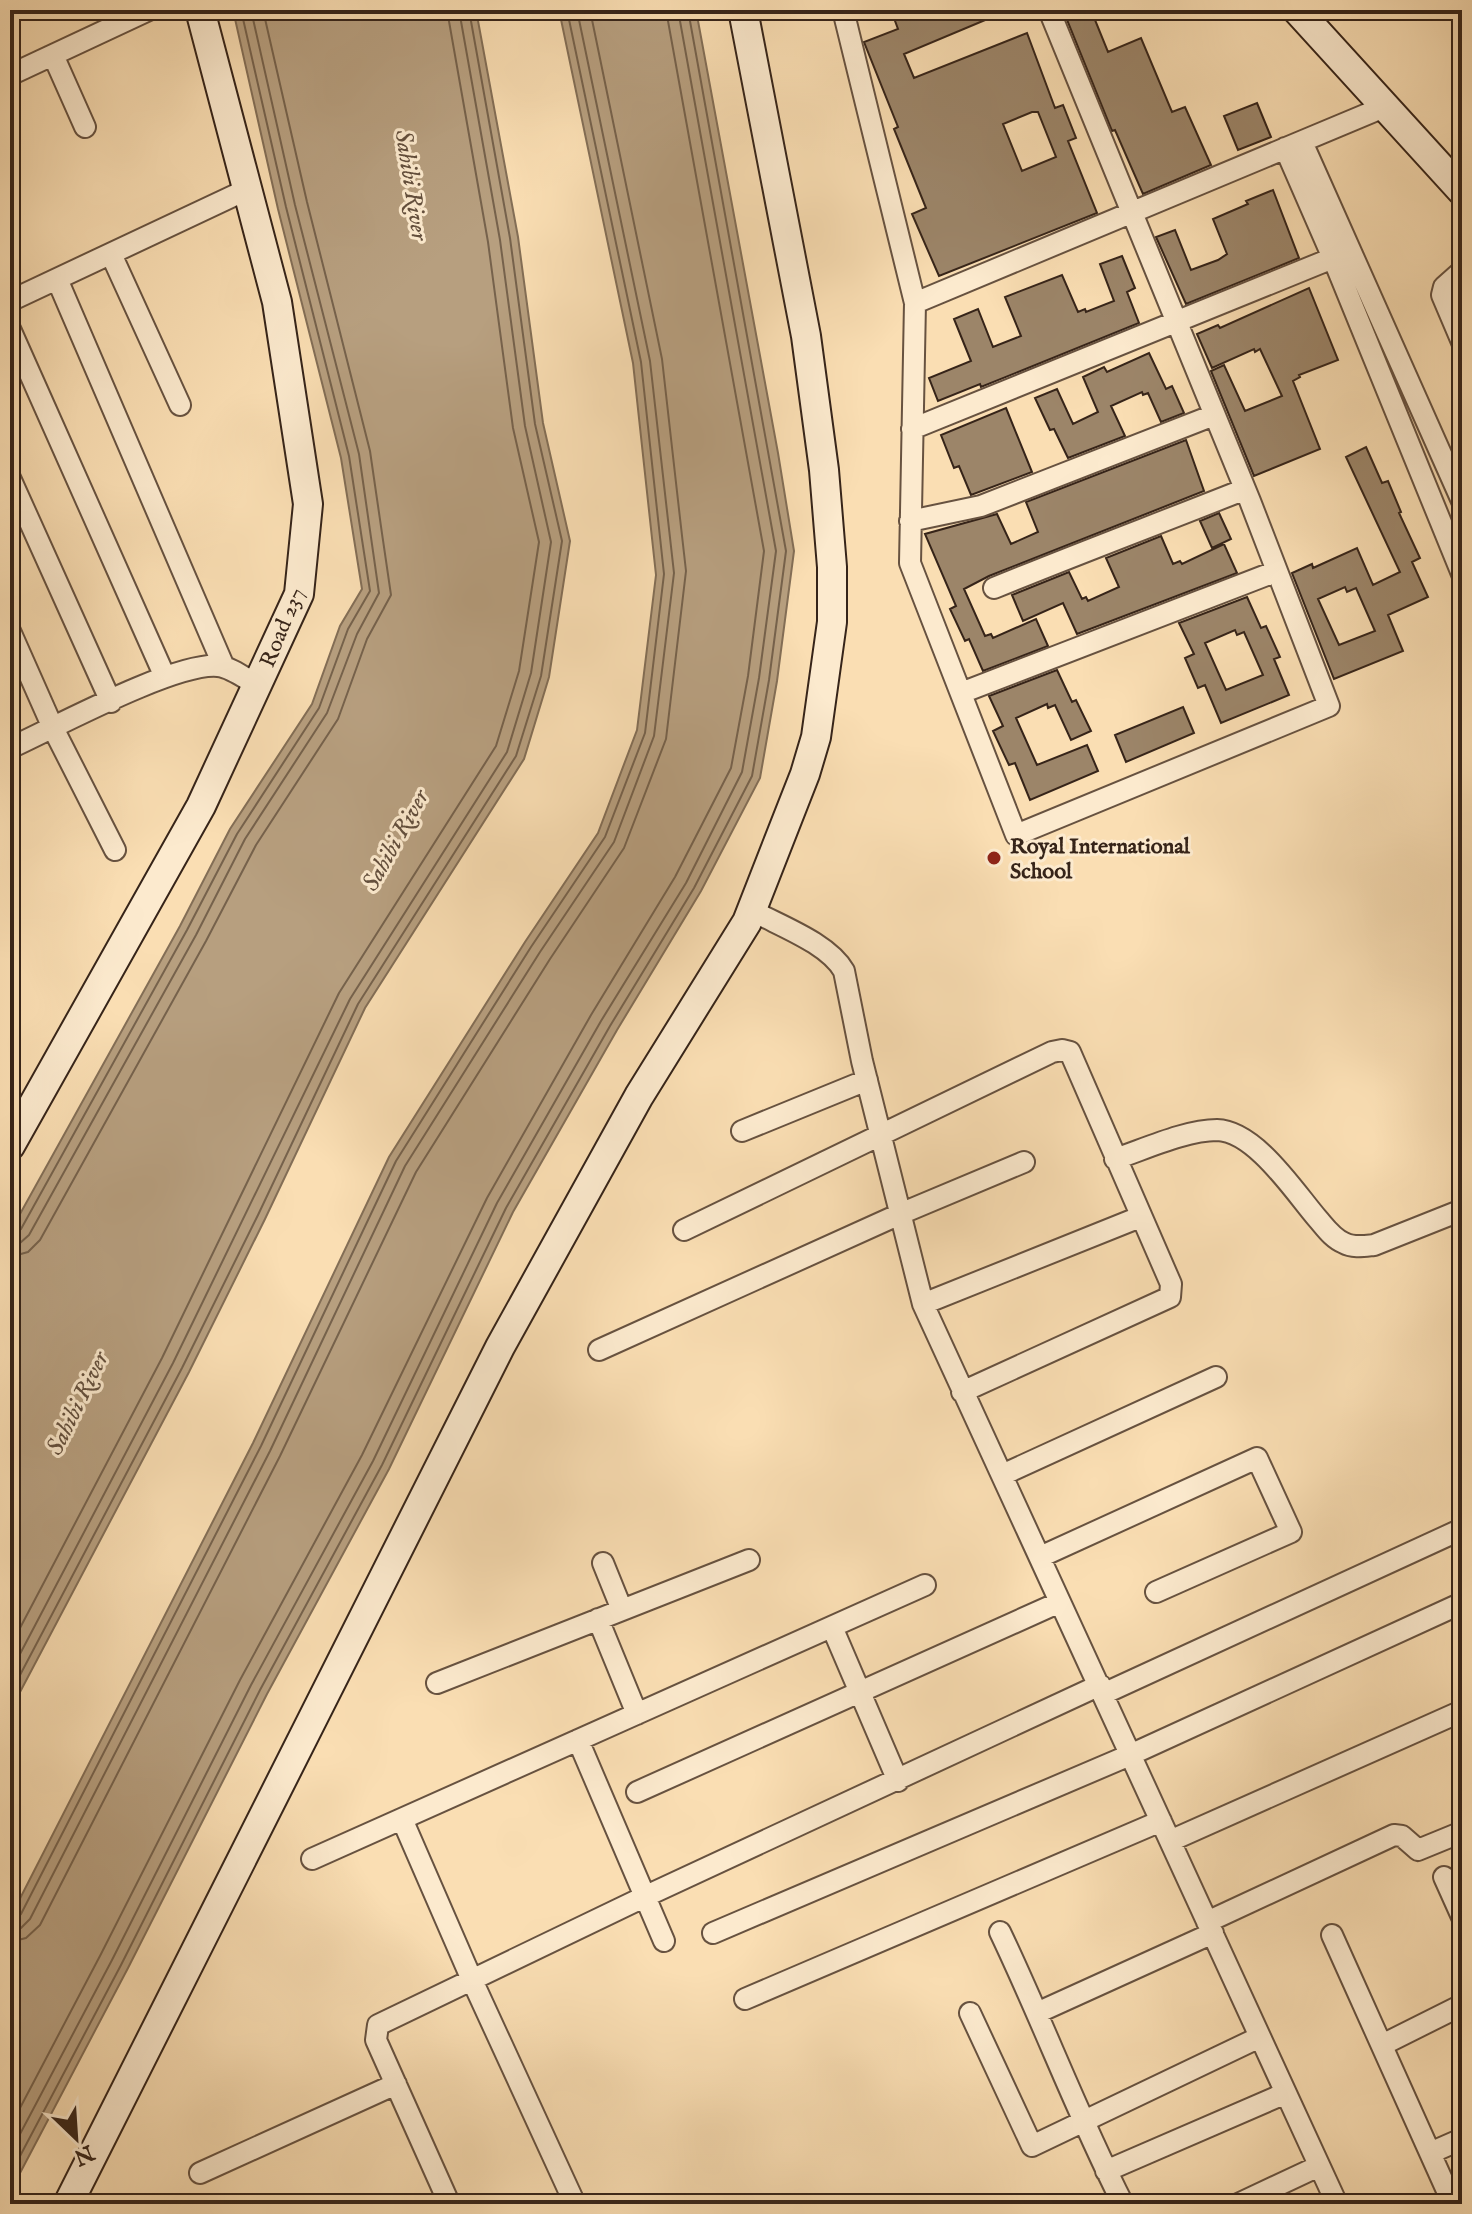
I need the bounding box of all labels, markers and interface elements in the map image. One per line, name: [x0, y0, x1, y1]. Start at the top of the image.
water label: Sahibi River: [386, 128, 435, 244]
street label: Road 237: [254, 584, 311, 672]
water label: Sahibi River: [356, 783, 438, 897]
place label: Royal International School: [1010, 833, 1191, 886]
marker: Royal International School: [985, 849, 1003, 867]
water label: Sahibi River: [40, 1345, 118, 1461]
north arrow: [36, 2098, 116, 2178]
text: N: [69, 2137, 99, 2171]

